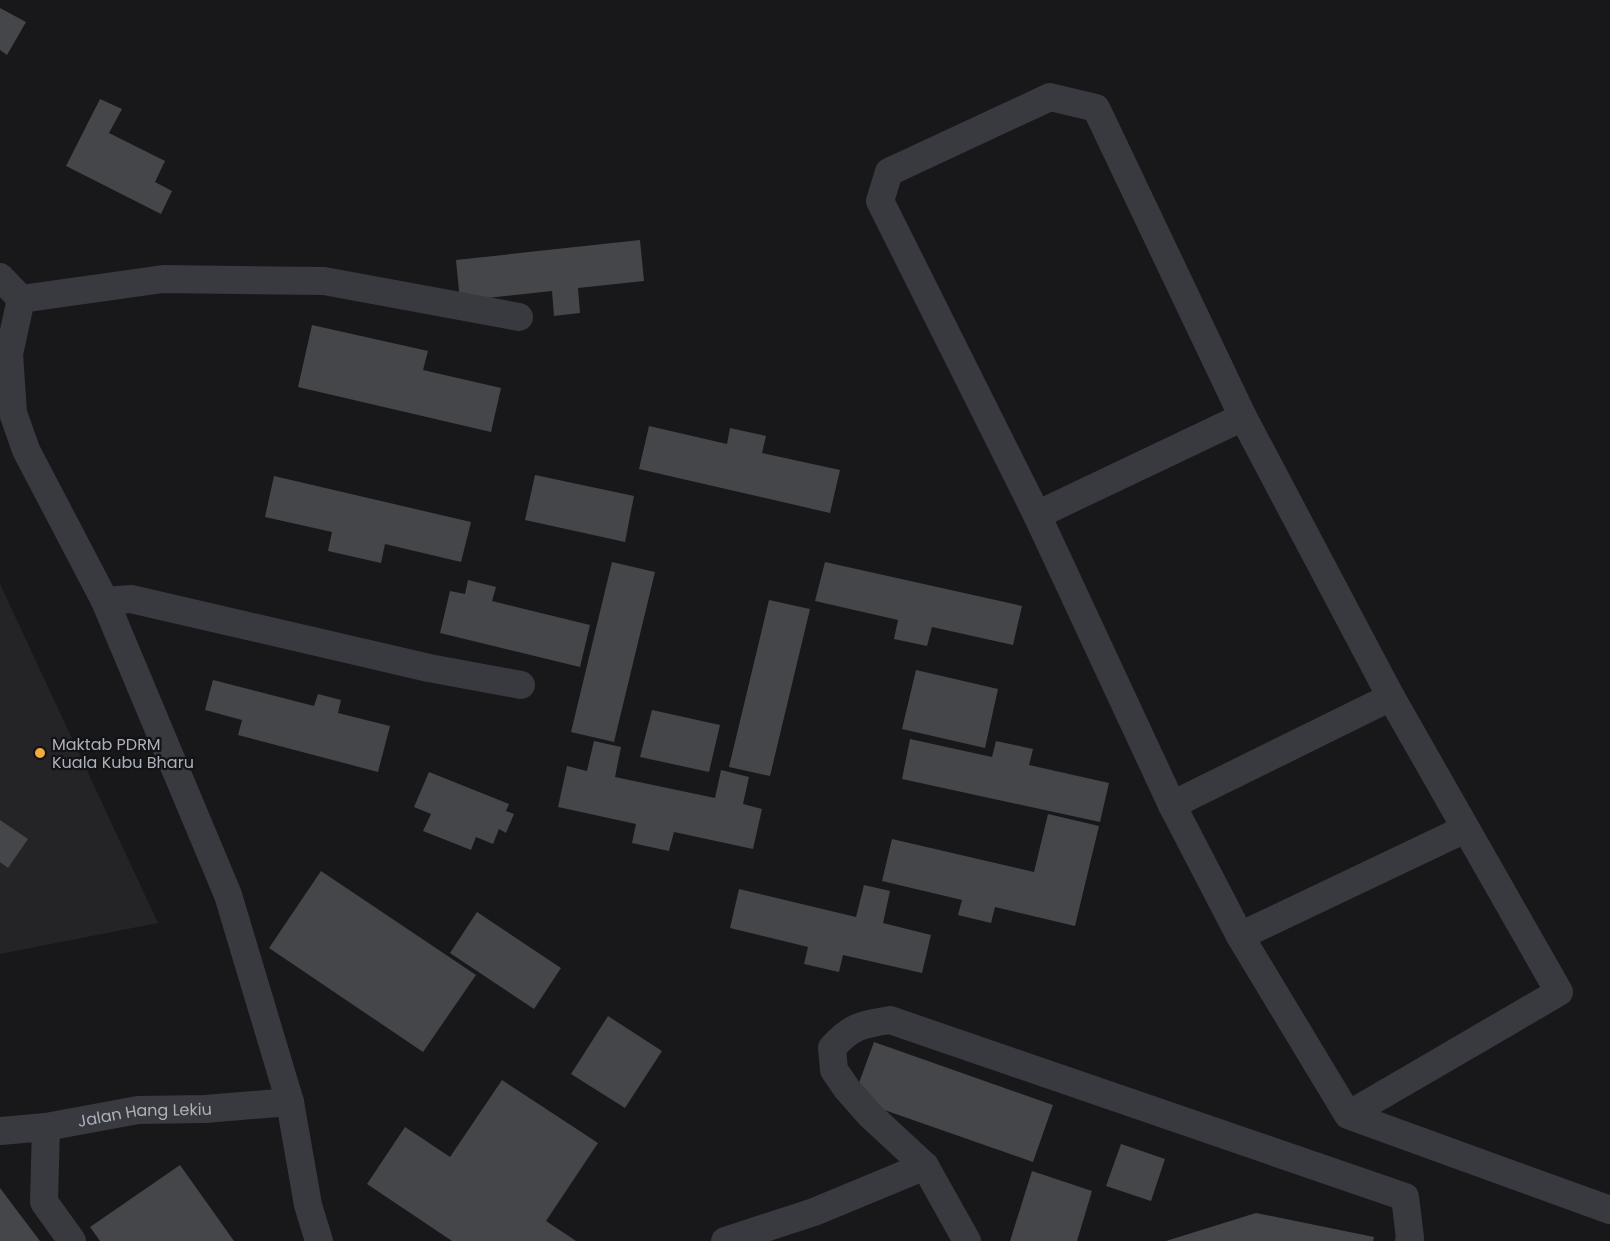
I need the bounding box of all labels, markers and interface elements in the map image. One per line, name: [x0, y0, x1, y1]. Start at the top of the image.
place label: Maktab PDRM Kuala Kubu Bharu: [52, 733, 194, 774]
marker: Maktab PDRM Kuala Kubu Bharu: [33, 746, 47, 760]
street label: Jalan Hang Lekiu: [76, 1097, 213, 1133]

